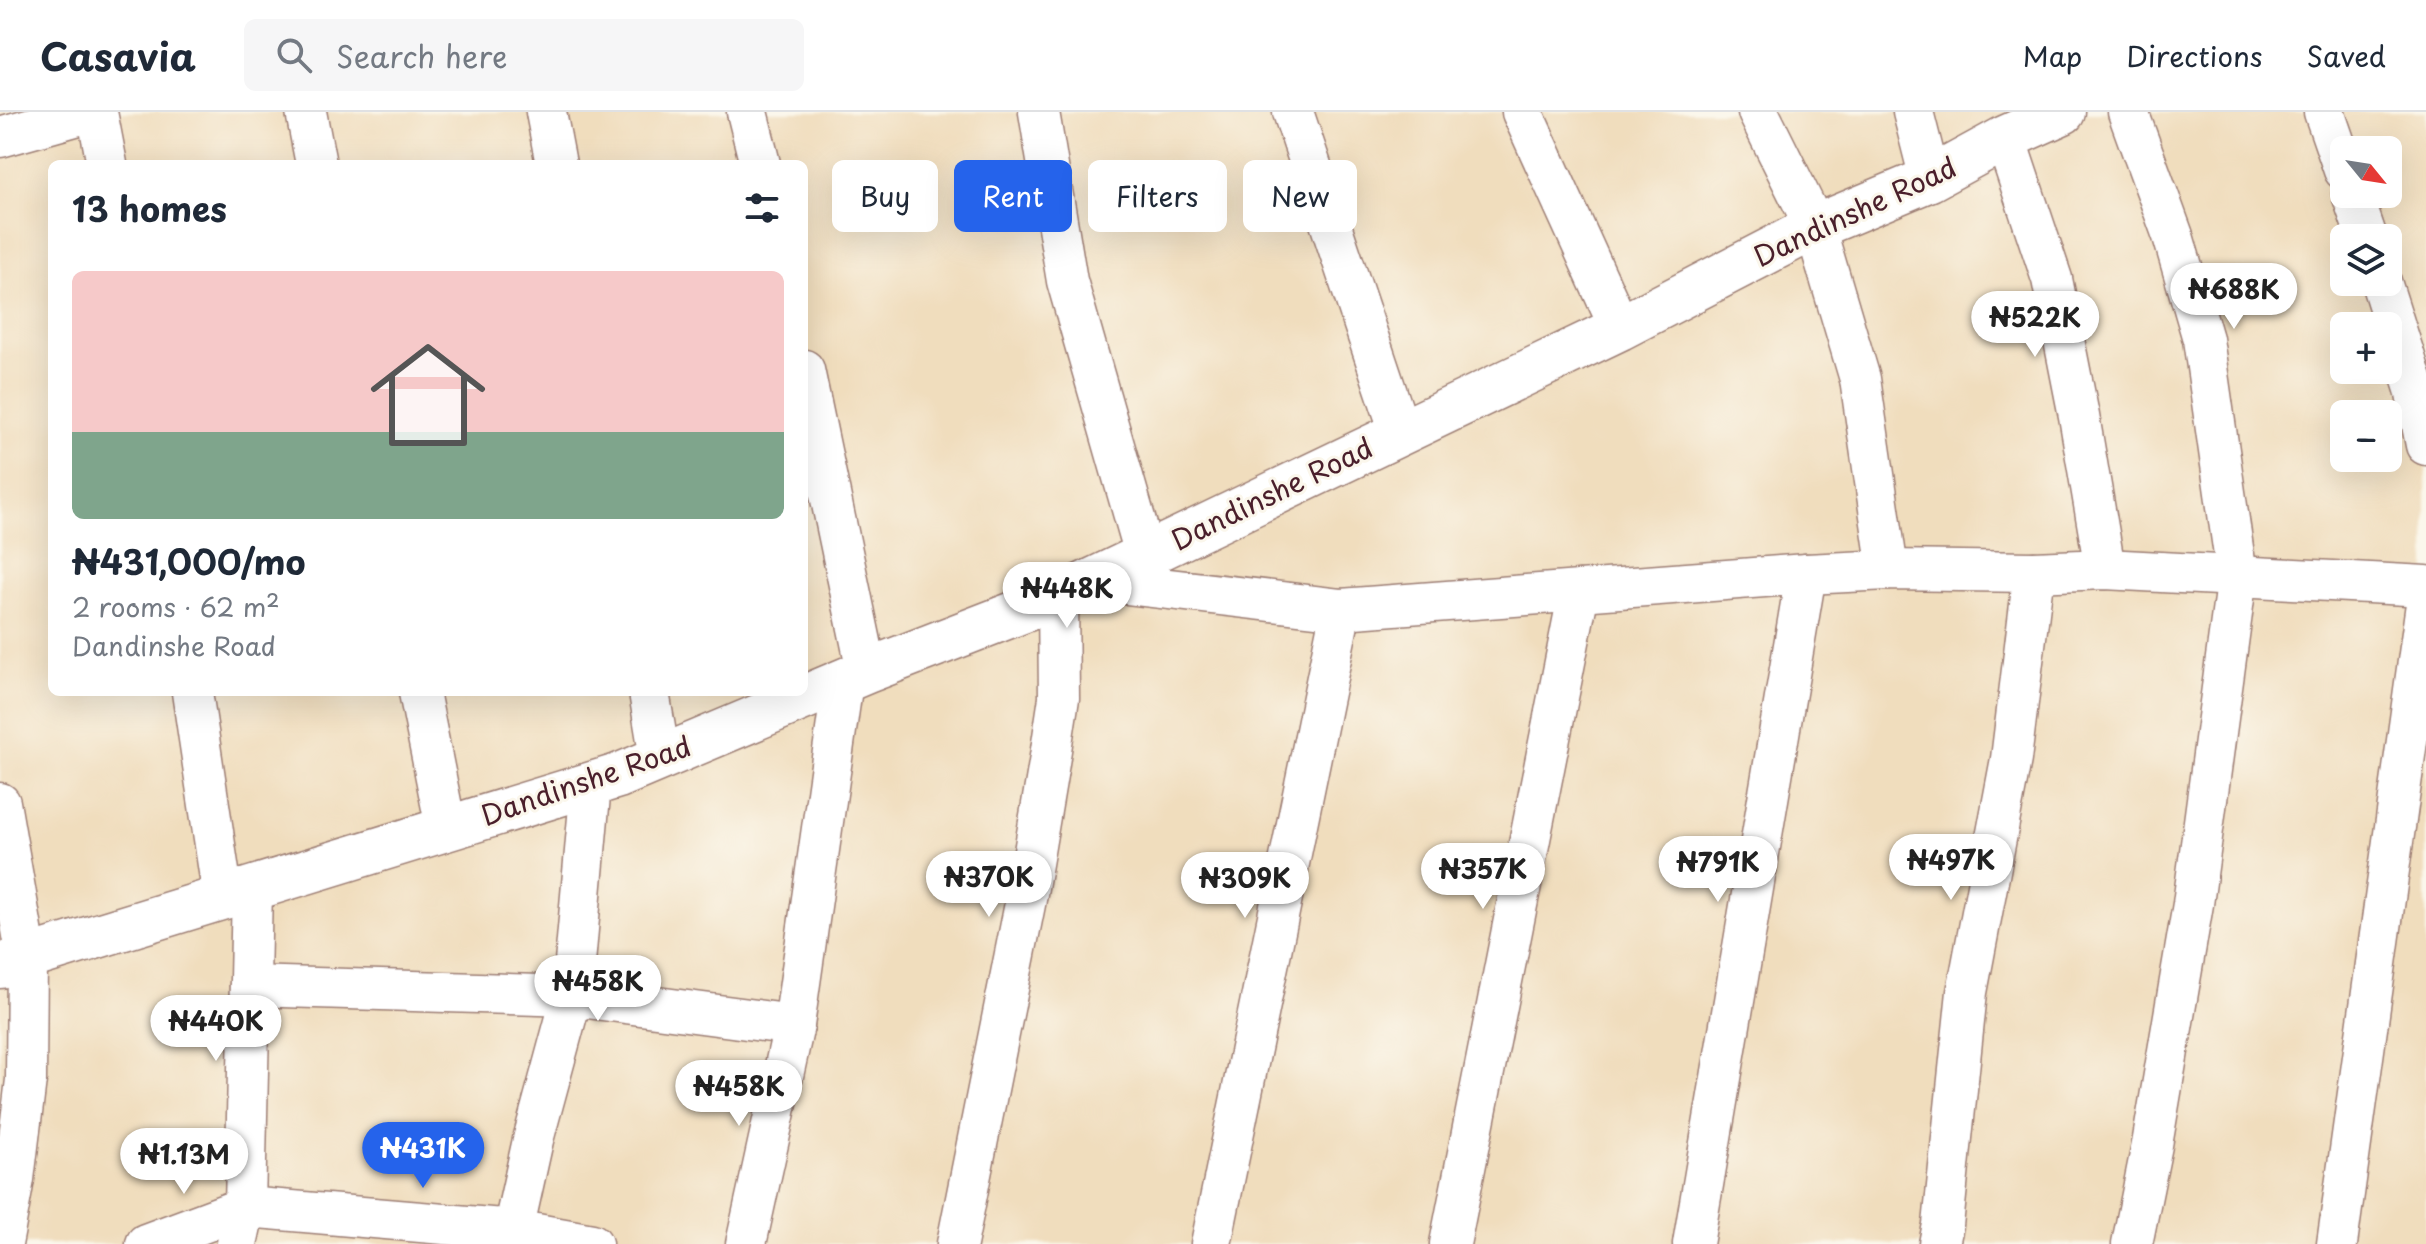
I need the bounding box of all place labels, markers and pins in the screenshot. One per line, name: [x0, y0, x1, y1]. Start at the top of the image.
pin: ₦688K: [2178, 263, 2290, 331]
pin: ₦522K: [1979, 291, 2091, 359]
pin: ₦448K: [1011, 562, 1123, 630]
pin: ₦497K: [1895, 834, 2007, 902]
pin: ₦791K: [1662, 836, 1774, 904]
pin: ₦357K: [1427, 843, 1539, 911]
pin: ₦370K: [933, 851, 1045, 919]
pin: ₦309K: [1189, 852, 1301, 920]
pin: ₦458K: [542, 955, 654, 1023]
pin: ₦440K: [160, 995, 272, 1063]
pin: ₦458K: [683, 1060, 795, 1128]
pin: ₦431K: [367, 1122, 479, 1190]
pin: ₦1.13M: [119, 1128, 249, 1196]

